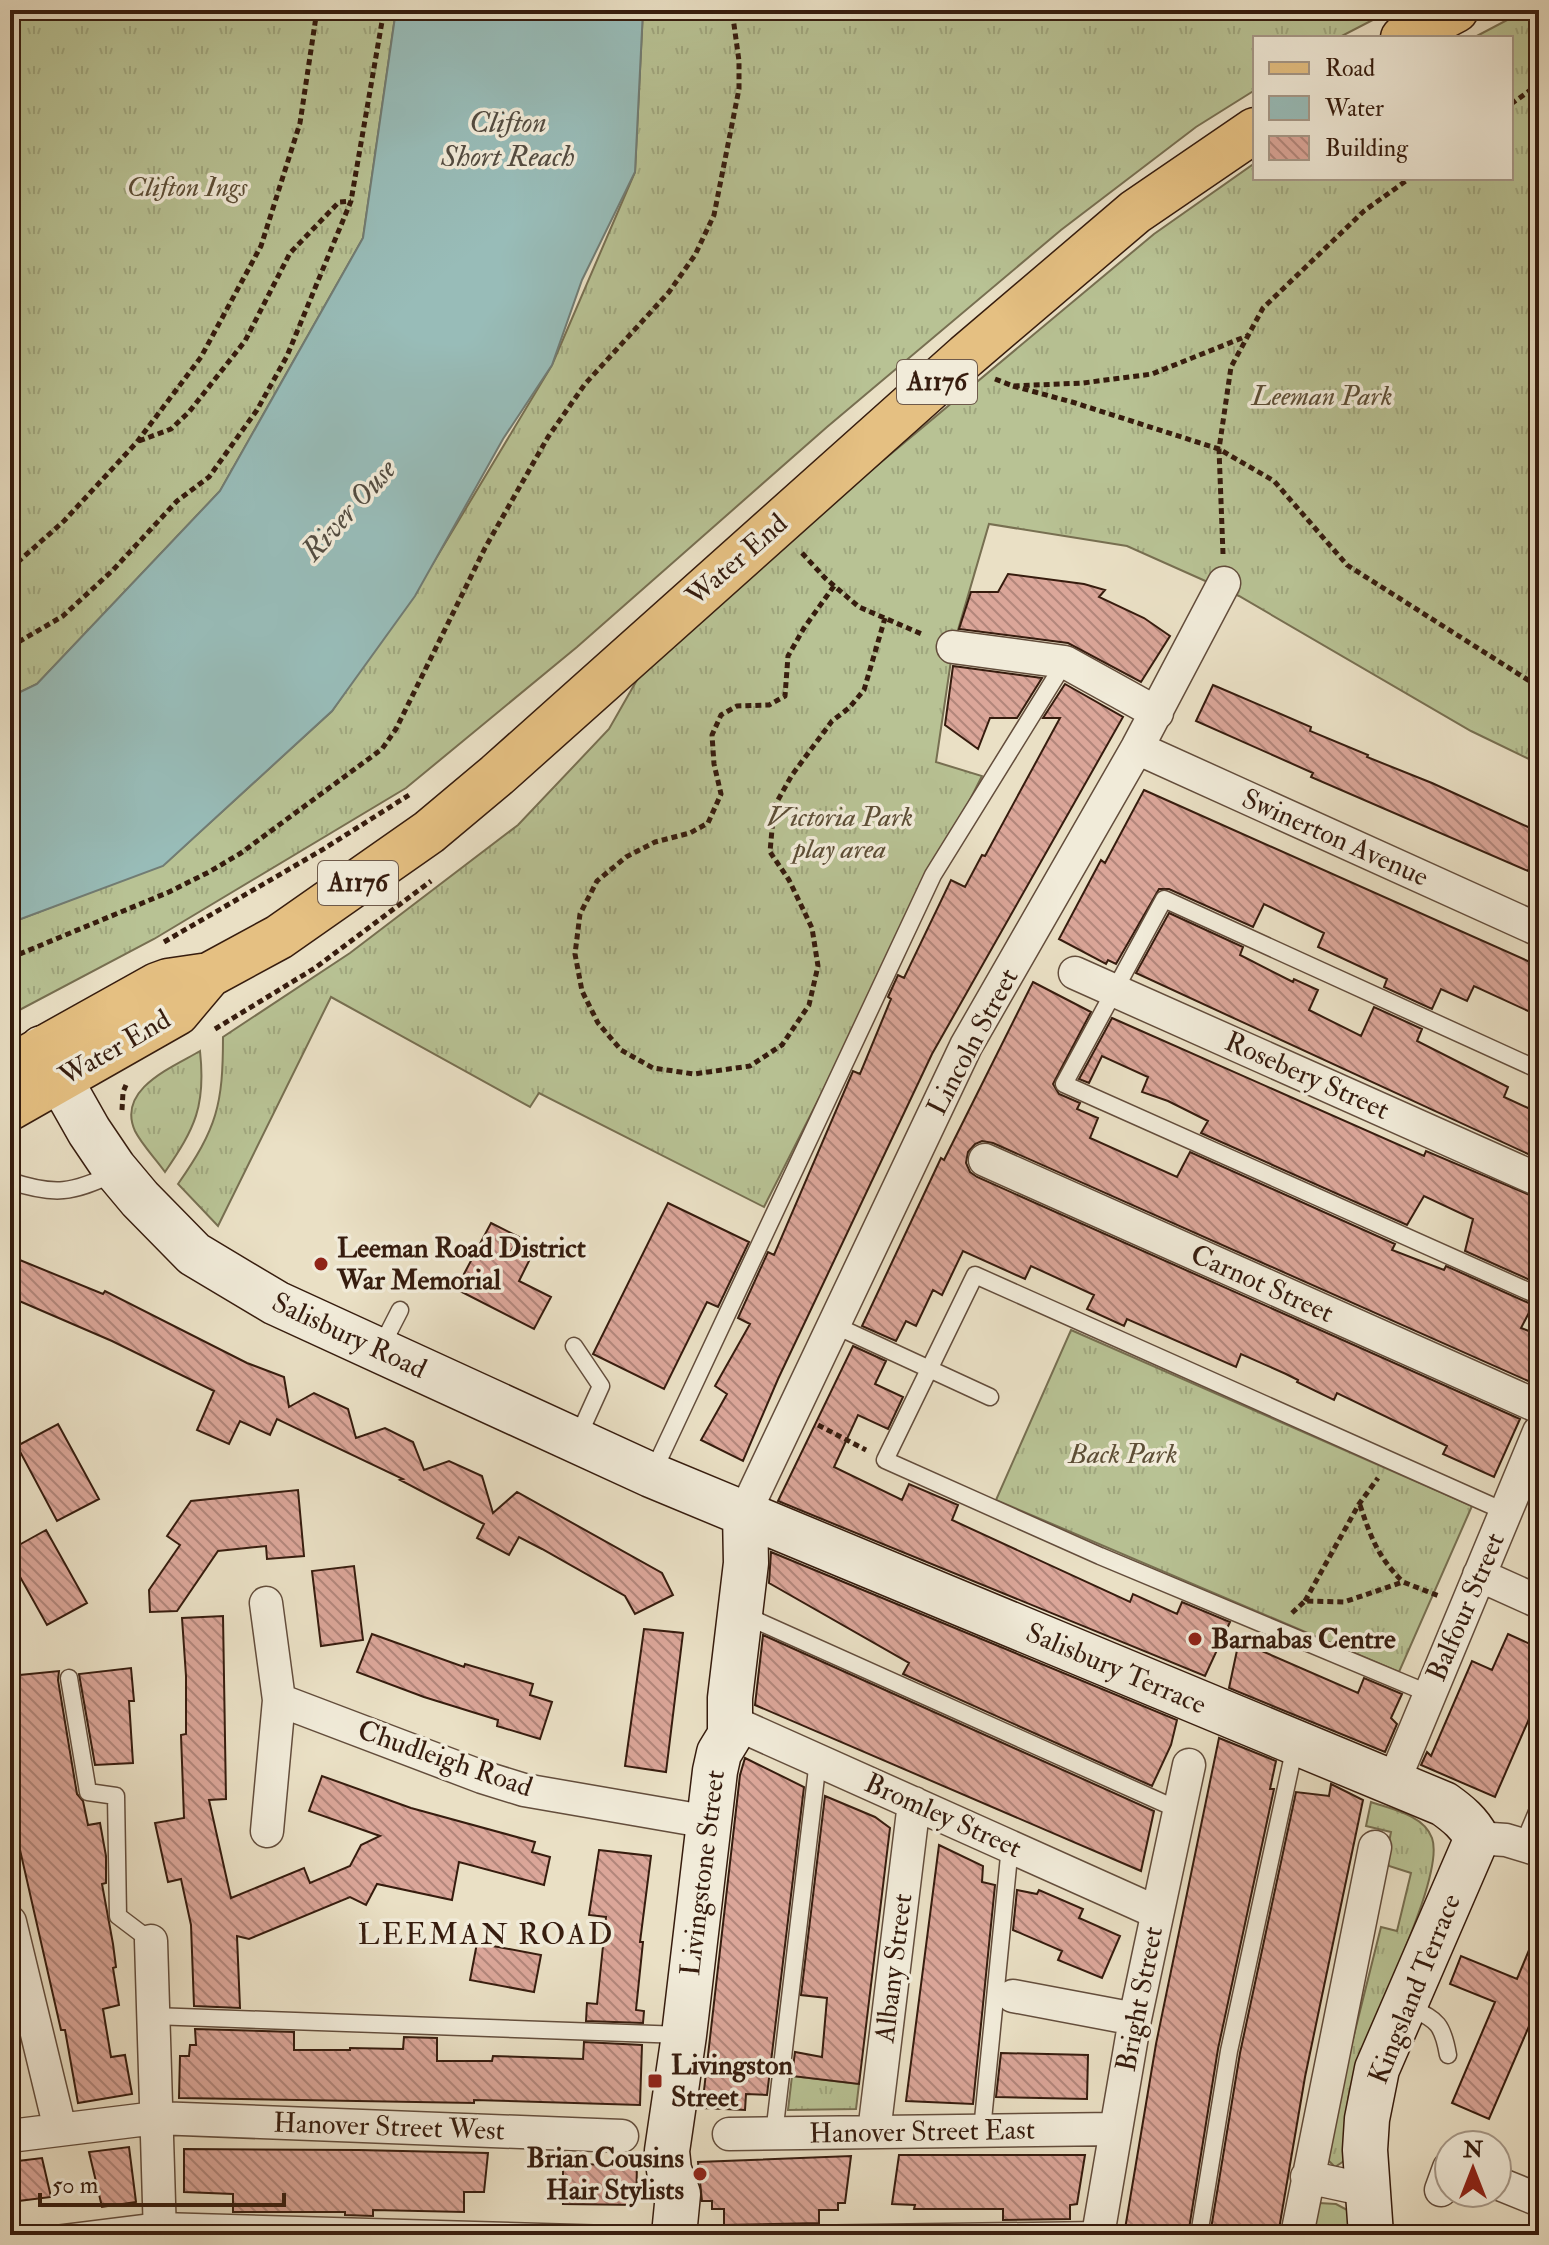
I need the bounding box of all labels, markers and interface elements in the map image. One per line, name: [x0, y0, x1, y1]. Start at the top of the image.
legend: [1253, 36, 1513, 180]
text: Road: [1325, 53, 1375, 84]
text: Water: [1324, 93, 1384, 124]
water label: Clifton Short Reach: [440, 104, 575, 175]
text: Building: [1325, 133, 1409, 164]
park label: Clifton Ings: [127, 170, 248, 205]
road number: A1176: [897, 360, 977, 404]
park label: Leeman Park: [1250, 379, 1393, 414]
water label: River Ouse: [293, 451, 405, 569]
street label: Water End: [678, 506, 795, 614]
street label: Swinerton Avenue: [1236, 781, 1434, 895]
park label: Victoria Park play area: [767, 800, 913, 867]
road number: A1176: [318, 861, 398, 905]
street label: Lincoln Street: [920, 962, 1026, 1122]
street label: Water End: [52, 1002, 177, 1094]
street label: Rosebery Street: [1219, 1024, 1395, 1128]
place label: Leeman Road District War Memorial: [336, 1231, 586, 1298]
street label: Carnot Street: [1185, 1237, 1339, 1331]
marker: Leeman Road District War Memorial: [312, 1255, 330, 1273]
street label: Salisbury Road: [266, 1285, 432, 1387]
park label: Back Park: [1066, 1437, 1178, 1472]
street label: Balfour Street: [1419, 1528, 1513, 1686]
street label: Salisbury Terrace: [1021, 1615, 1212, 1723]
place label: Barnabas Centre: [1211, 1622, 1396, 1657]
marker: Barnabas Centre: [1186, 1630, 1204, 1648]
street label: Chudleigh Road: [353, 1713, 537, 1805]
street label: Bromley Street: [859, 1766, 1027, 1866]
street label: Livingstone Street: [673, 1768, 733, 1978]
street label: Kingsland Terrace: [1361, 1889, 1469, 2089]
street label: Albany Street: [867, 1891, 921, 2046]
district label: LEEMAN ROAD: [358, 1916, 614, 1953]
street label: Bright Street: [1109, 1924, 1171, 2074]
place label: Livingston Street: [671, 2048, 793, 2115]
marker: Livingston Street: [646, 2072, 664, 2090]
street label: Hanover Street West: [273, 2105, 505, 2149]
street label: Hanover Street East: [809, 2113, 1035, 2151]
north arrow: [1433, 2129, 1513, 2209]
text: N: [1462, 2136, 1483, 2164]
place label: Brian Cousins Hair Stylists: [527, 2141, 684, 2208]
scale bar: [40, 2157, 284, 2207]
marker: Brian Cousins Hair Stylists: [691, 2165, 709, 2183]
text: 50 m: [52, 2170, 99, 2201]

